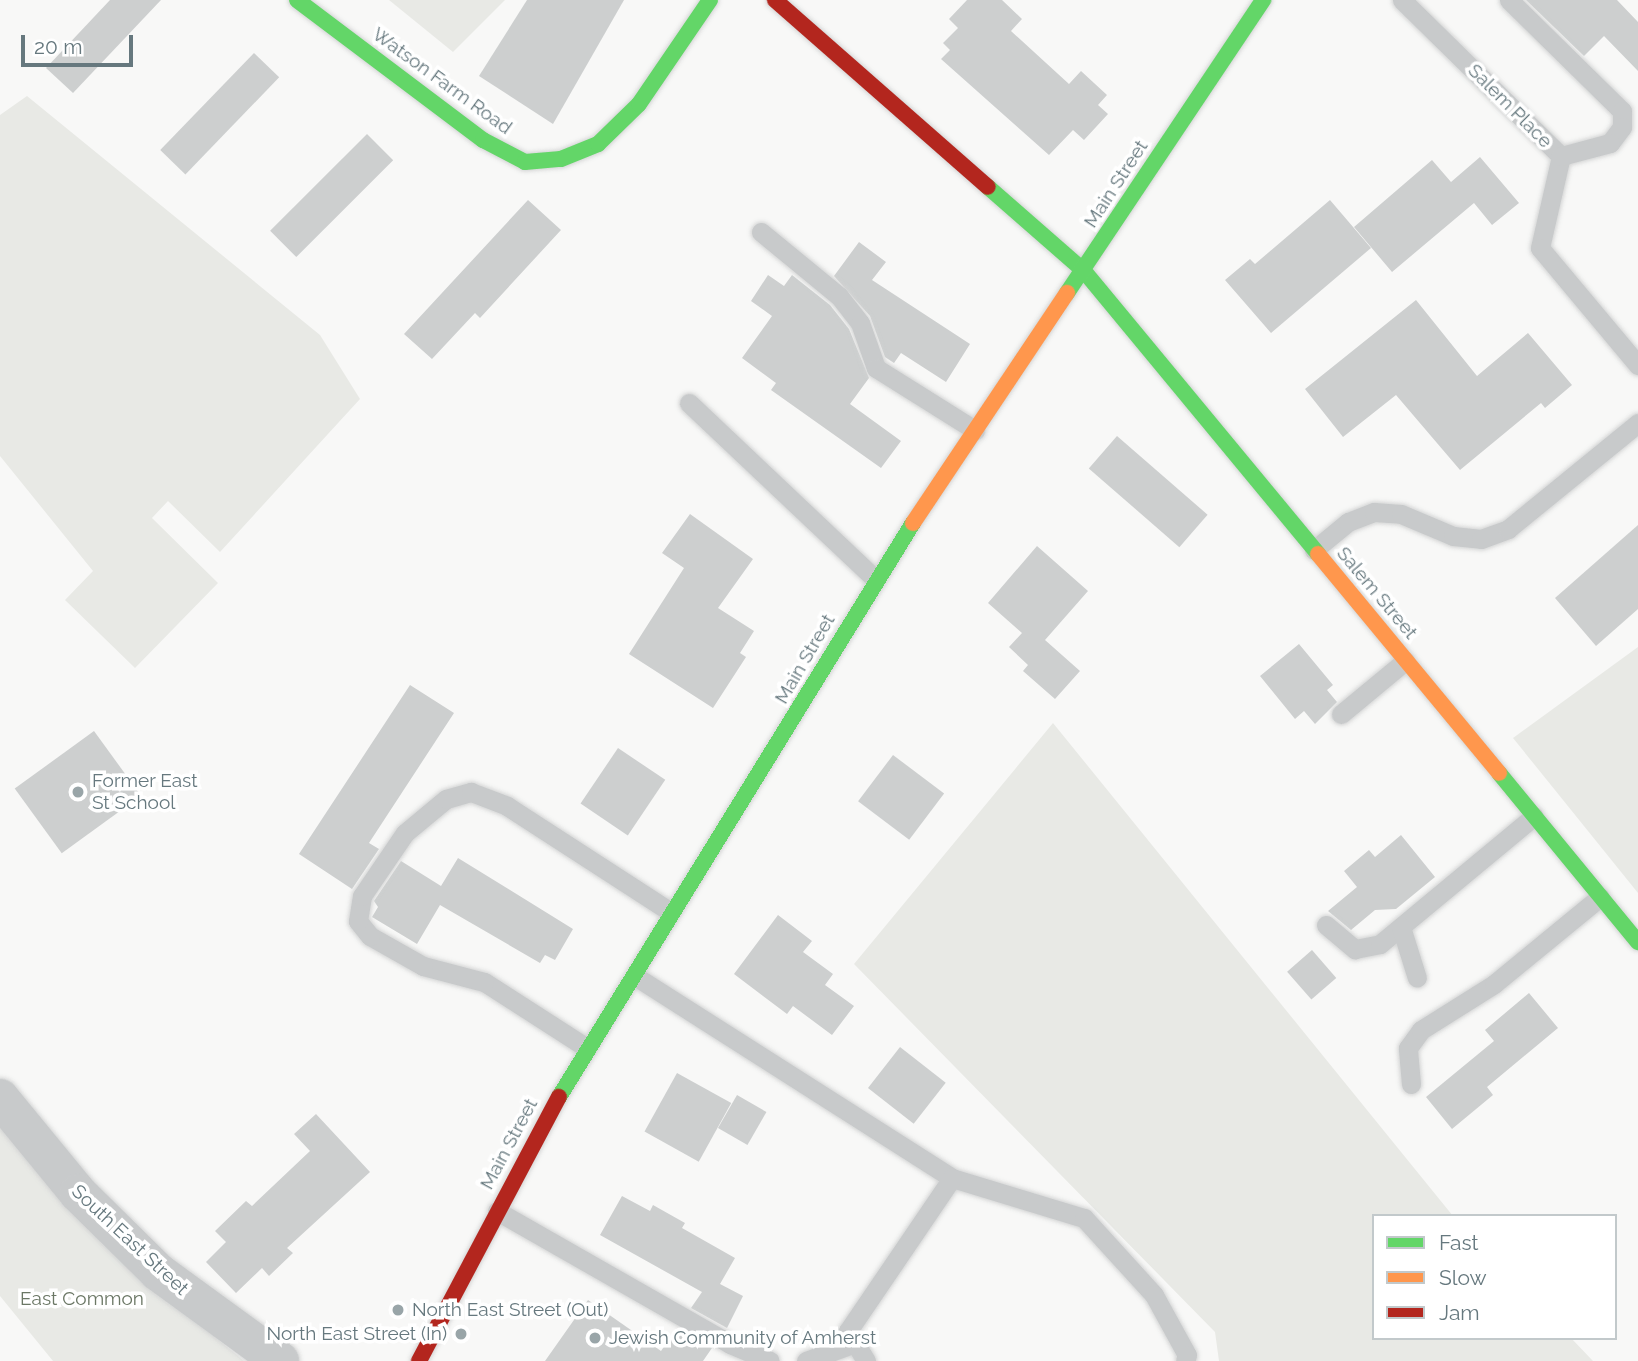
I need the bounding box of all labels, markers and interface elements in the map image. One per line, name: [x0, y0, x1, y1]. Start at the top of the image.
scale bar: [24, 21, 136, 65]
street label: Watson Farm Road: [368, 23, 516, 139]
text: 20 m: [34, 34, 82, 59]
street label: Salem Place: [1463, 59, 1557, 153]
street label: Main Street: [1079, 136, 1153, 232]
street label: Salem Street: [1332, 542, 1422, 644]
street label: Main Street: [770, 610, 840, 708]
place label: Former East St School: [92, 770, 198, 814]
marker: Former East St School: [70, 784, 86, 800]
street label: Main Street: [476, 1095, 542, 1193]
street label: South East Street: [67, 1180, 193, 1300]
legend: [1372, 1214, 1617, 1340]
text: Fast: [1439, 1230, 1479, 1255]
text: Slow: [1439, 1265, 1487, 1290]
park label: East Common: [20, 1288, 144, 1310]
place label: North East Street (Out): [412, 1299, 608, 1321]
text: Jam: [1439, 1300, 1480, 1325]
marker: North East Street (Out): [390, 1302, 406, 1318]
place label: North East Street (In): [266, 1323, 447, 1345]
marker: North East Street (In): [453, 1326, 469, 1342]
place label: Jewish Community of Amherst: [609, 1327, 878, 1349]
marker: Jewish Community of Amherst: [587, 1330, 603, 1346]

